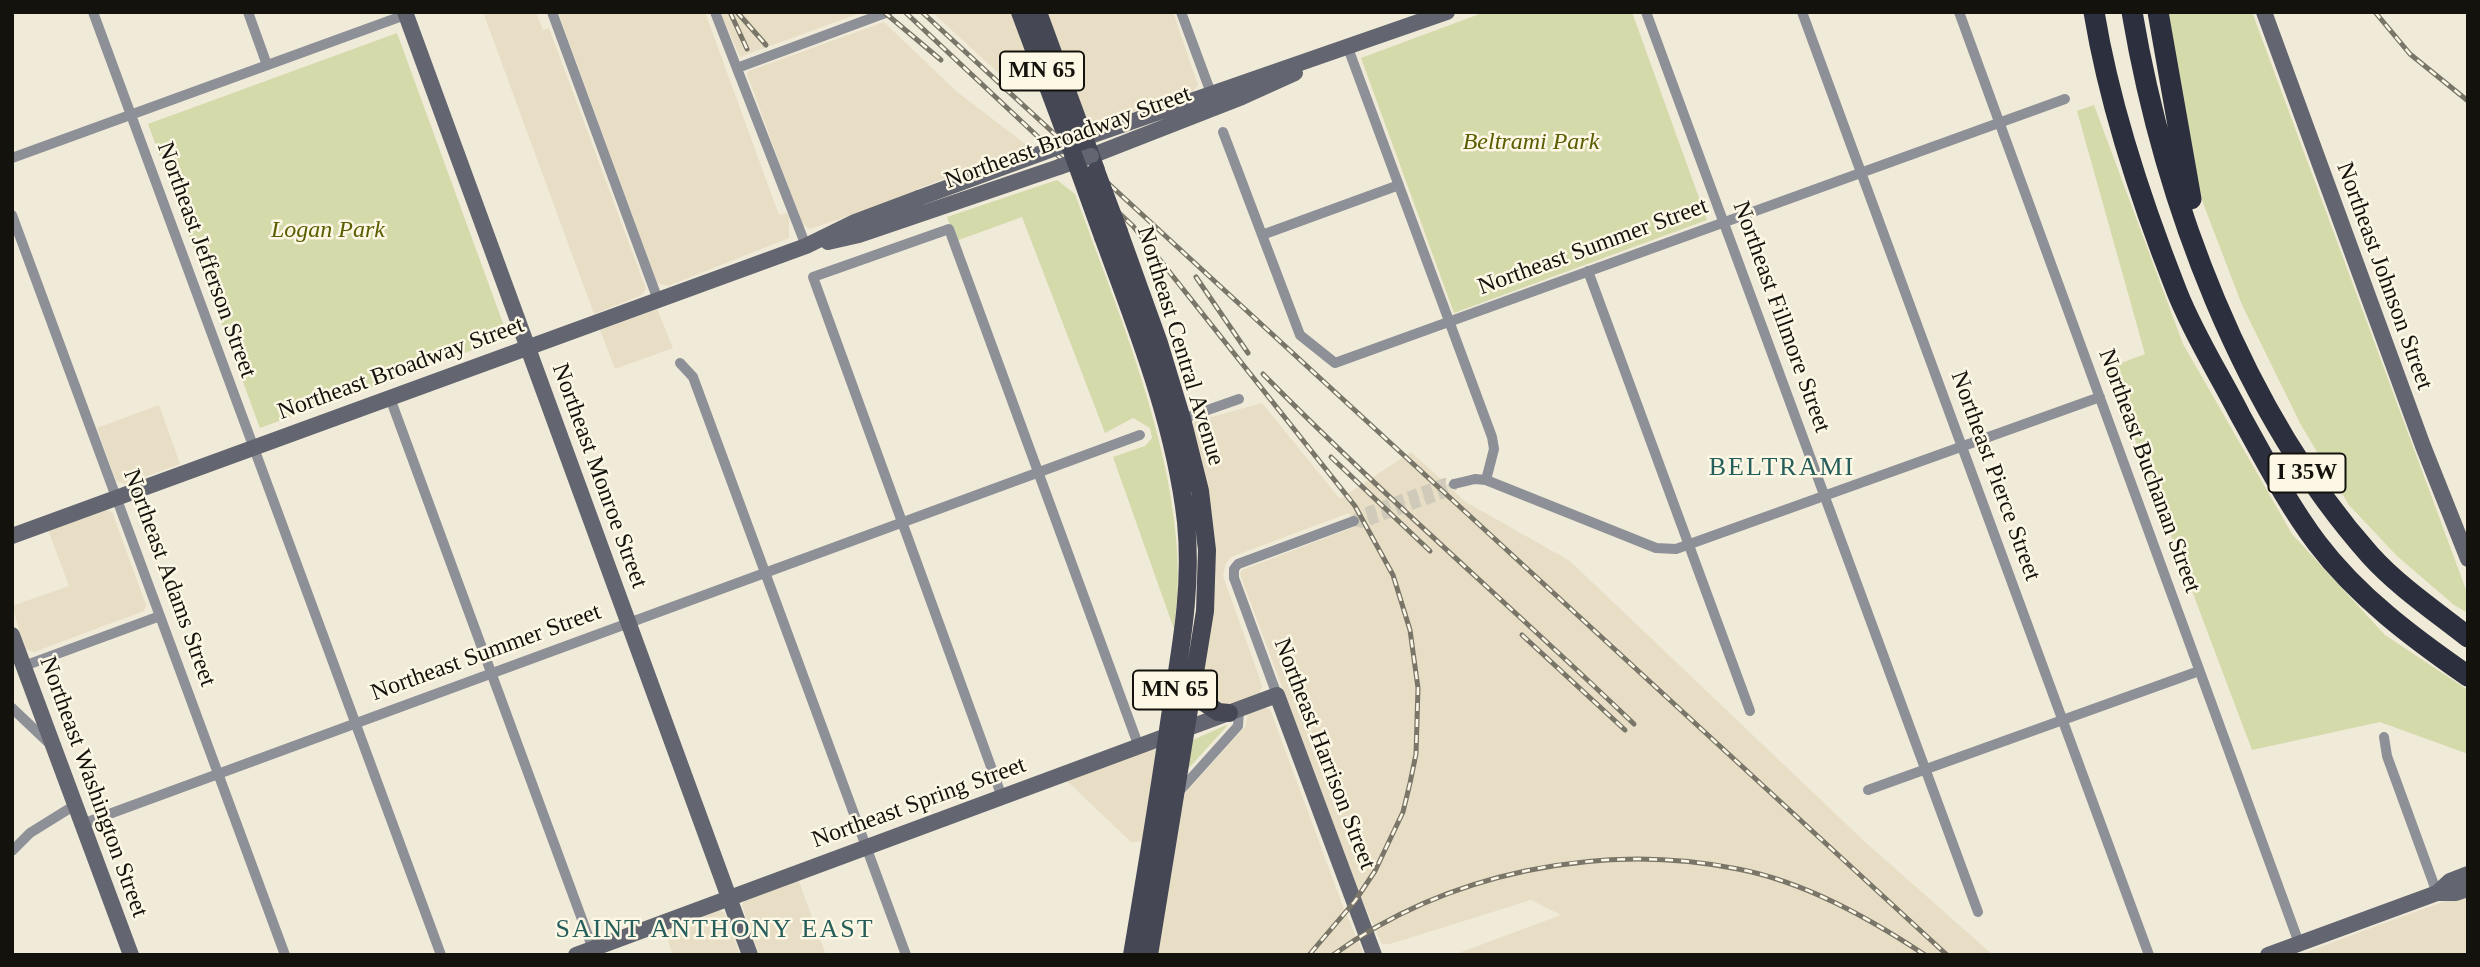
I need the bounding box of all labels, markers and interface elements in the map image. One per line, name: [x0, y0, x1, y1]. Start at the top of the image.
road number: MN 65: [1000, 52, 1084, 90]
street label: Northeast Broadway Street: [941, 80, 1195, 196]
park label: Beltrami Park: [1463, 129, 1599, 157]
street label: Northeast Jefferson Street: [150, 138, 262, 382]
street label: Northeast Johnson Street: [2329, 158, 2439, 394]
street label: Northeast Summer Street: [1474, 192, 1712, 302]
street label: Northeast Fillmore Street: [1726, 197, 1836, 437]
park label: Logan Park: [271, 217, 385, 245]
street label: Northeast Central Avenue: [1130, 223, 1230, 469]
street label: Northeast Broadway Street: [274, 311, 528, 427]
street label: Northeast Buchanan Street: [2091, 345, 2207, 597]
street label: Northeast Monroe Street: [545, 360, 653, 592]
street label: Northeast Pierce Street: [1944, 367, 2046, 585]
district label: BELTRAMI: [1710, 452, 1854, 484]
road number: I 35W: [2268, 453, 2346, 492]
street label: Northeast Adams Street: [116, 465, 222, 691]
street label: Northeast Summer Street: [367, 598, 605, 708]
street label: Northeast Harrison Street: [1267, 634, 1381, 874]
street label: Northeast Washington Street: [32, 653, 154, 921]
road number: MN 65: [1133, 670, 1217, 710]
street label: Northeast Spring Street: [808, 751, 1030, 855]
district label: SAINT ANTHONY EAST: [558, 914, 872, 946]

